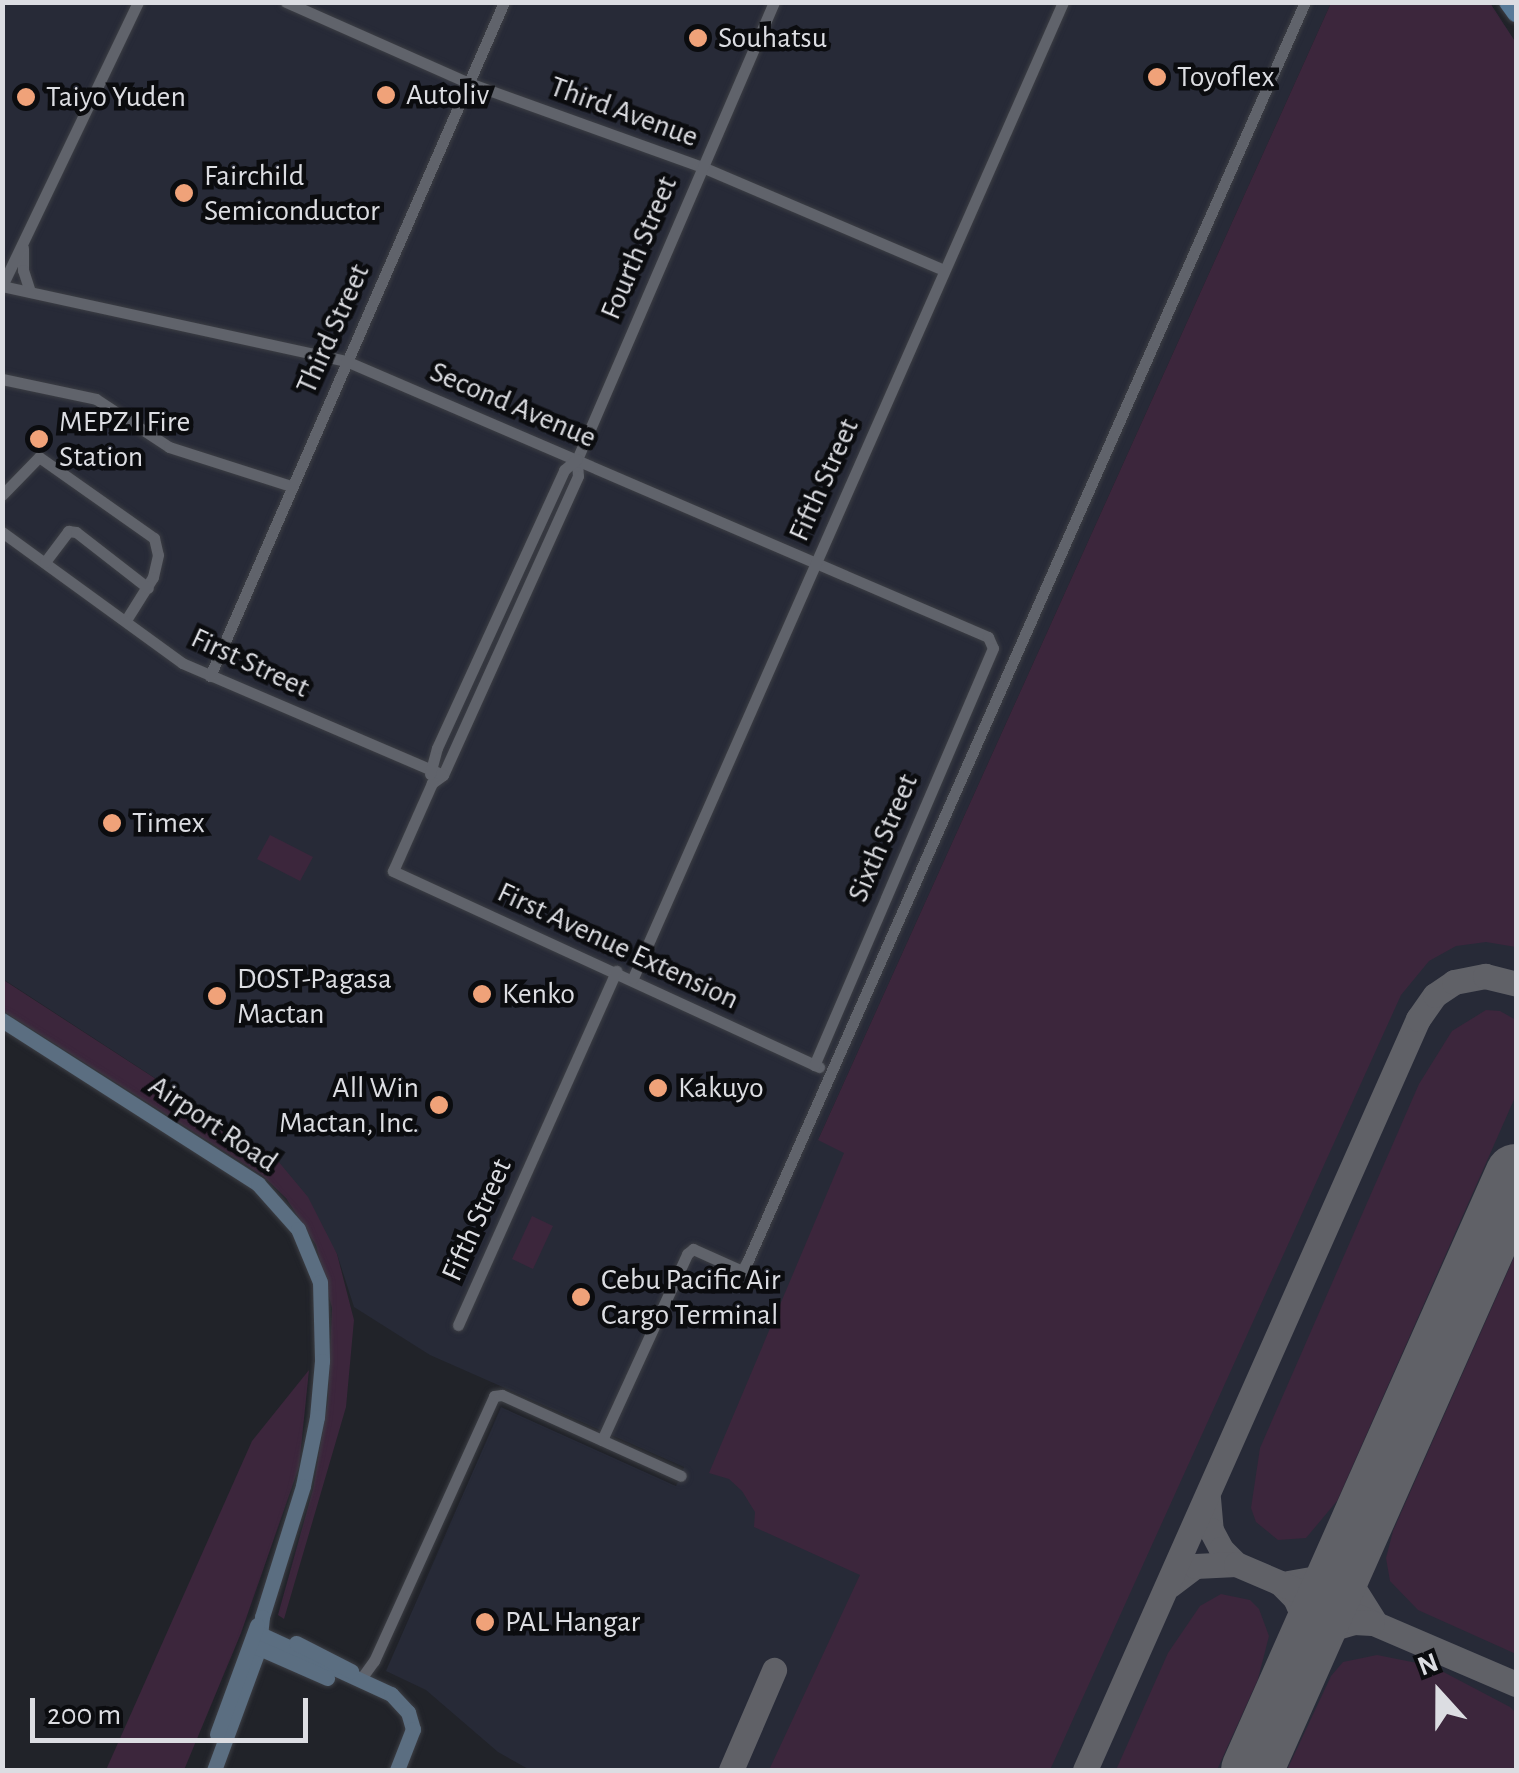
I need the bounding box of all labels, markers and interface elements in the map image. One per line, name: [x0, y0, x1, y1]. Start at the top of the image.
place label: Souhatsu: [718, 20, 827, 56]
marker: Souhatsu: [687, 27, 709, 49]
place label: Toyoflex: [1177, 59, 1274, 95]
marker: Toyoflex: [1146, 66, 1168, 88]
street label: Third Avenue: [545, 69, 703, 155]
place label: Autoliv: [406, 77, 489, 113]
place label: Taiyo Yuden: [46, 79, 186, 115]
marker: Autoliv: [375, 84, 397, 106]
marker: Taiyo Yuden: [15, 86, 37, 108]
place label: Fairchild Semiconductor: [204, 158, 380, 228]
street label: Fourth Street: [593, 171, 685, 325]
marker: Fairchild Semiconductor: [173, 182, 195, 204]
street label: Third Street: [288, 259, 378, 399]
street label: Second Avenue: [425, 354, 601, 456]
place label: MEPZ I Fire Station: [59, 404, 190, 474]
street label: Fifth Street: [781, 413, 867, 547]
marker: MEPZ I Fire Station: [28, 428, 50, 450]
street label: First Street: [185, 620, 315, 706]
street label: Sixth Street: [840, 769, 926, 907]
place label: Timex: [132, 805, 205, 841]
marker: Timex: [101, 812, 123, 834]
street label: First Avenue Extension: [492, 874, 744, 1018]
place label: DOST-Pagasa Mactan: [237, 961, 392, 1032]
place label: Kenko: [502, 976, 575, 1012]
marker: Kenko: [471, 983, 493, 1005]
marker: DOST-Pagasa Mactan: [206, 985, 228, 1007]
street label: Airport Road: [142, 1068, 284, 1180]
place label: All Win Mactan, Inc.: [279, 1070, 419, 1140]
place label: Kakuyo: [678, 1070, 764, 1106]
marker: Kakuyo: [647, 1077, 669, 1099]
marker: All Win Mactan, Inc.: [428, 1094, 450, 1116]
street label: Fifth Street: [434, 1153, 520, 1287]
place label: Cebu Pacific Air Cargo Terminal: [601, 1262, 780, 1332]
marker: Cebu Pacific Air Cargo Terminal: [570, 1286, 592, 1308]
place label: PAL Hangar: [505, 1604, 640, 1640]
marker: PAL Hangar: [474, 1611, 496, 1633]
north arrow: [1389, 1643, 1489, 1743]
text: N: [1414, 1648, 1442, 1682]
scale bar: [35, 1678, 312, 1740]
text: 200 m: [47, 1700, 121, 1730]

